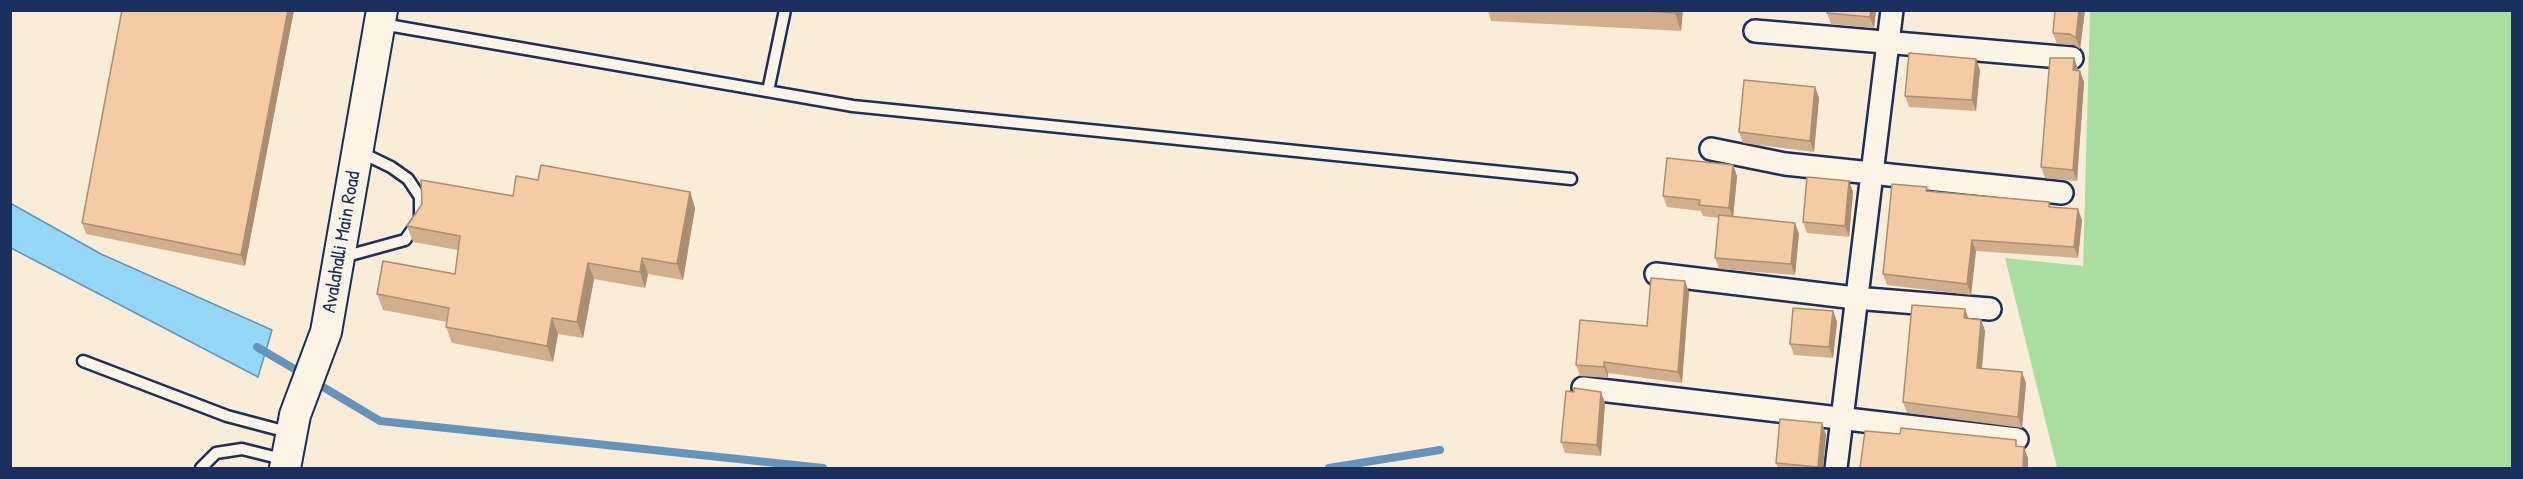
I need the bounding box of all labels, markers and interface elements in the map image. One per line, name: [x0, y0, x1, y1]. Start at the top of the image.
street label: Avalahalli Main Road: [318, 169, 366, 315]

